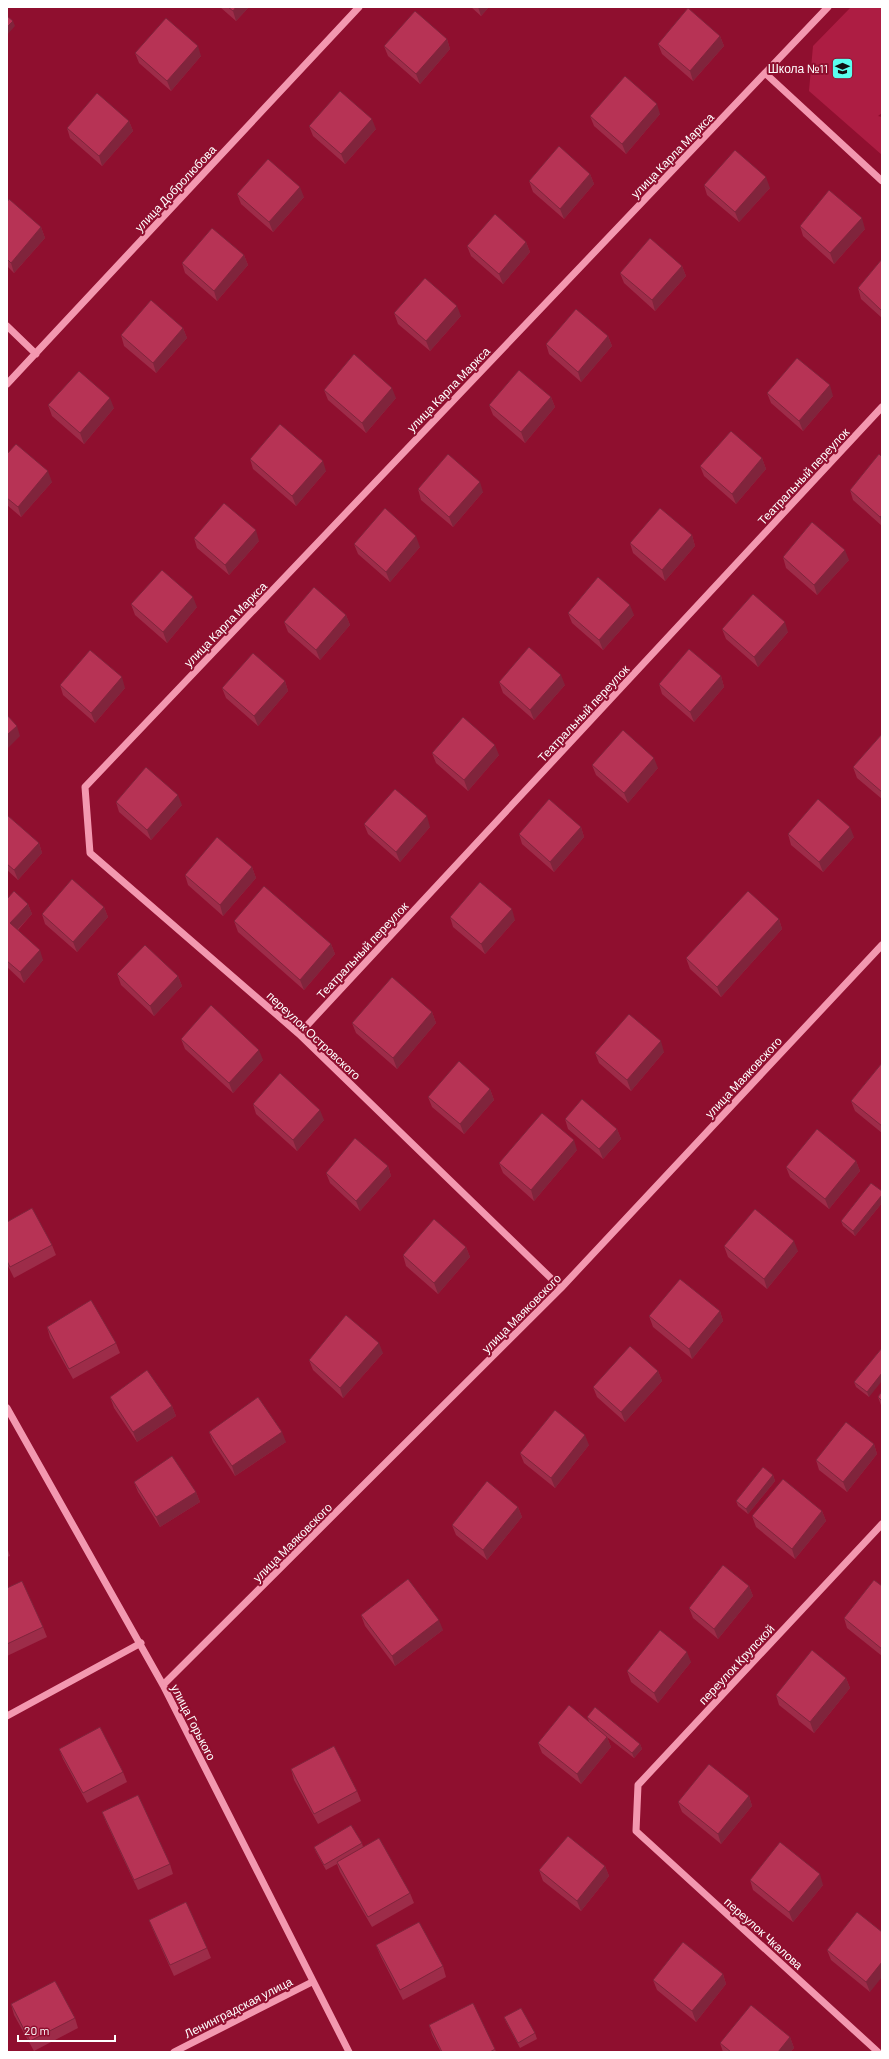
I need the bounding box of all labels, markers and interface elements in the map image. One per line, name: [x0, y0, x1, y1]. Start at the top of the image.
school or university icon: Школа №11: [830, 55, 856, 81]
place label: Школа №11: [768, 61, 828, 75]
street label: улица Карла Маркса: [628, 109, 717, 201]
street label: улица Добролюбова: [131, 142, 220, 235]
street label: улица Карла Маркса: [404, 343, 493, 435]
street label: Театральный переулок: [754, 424, 853, 528]
street label: улица Карла Маркса: [181, 578, 270, 670]
street label: Театральный переулок: [534, 661, 633, 765]
street label: Театральный переулок: [313, 898, 412, 1002]
street label: переулок Островского: [264, 988, 364, 1083]
street label: улица Маяковского: [702, 1033, 785, 1121]
street label: улица Маяковского: [479, 1270, 564, 1356]
street label: улица Маяковского: [250, 1499, 335, 1585]
street label: переулок Крупской: [695, 1621, 777, 1708]
street label: улица Горького: [168, 1682, 219, 1763]
street label: переулок Чкалова: [721, 1894, 806, 1973]
street label: Ленинградская улица: [182, 1974, 295, 2041]
scale bar: [18, 2017, 115, 2043]
text: 20 m: [24, 2023, 50, 2037]

